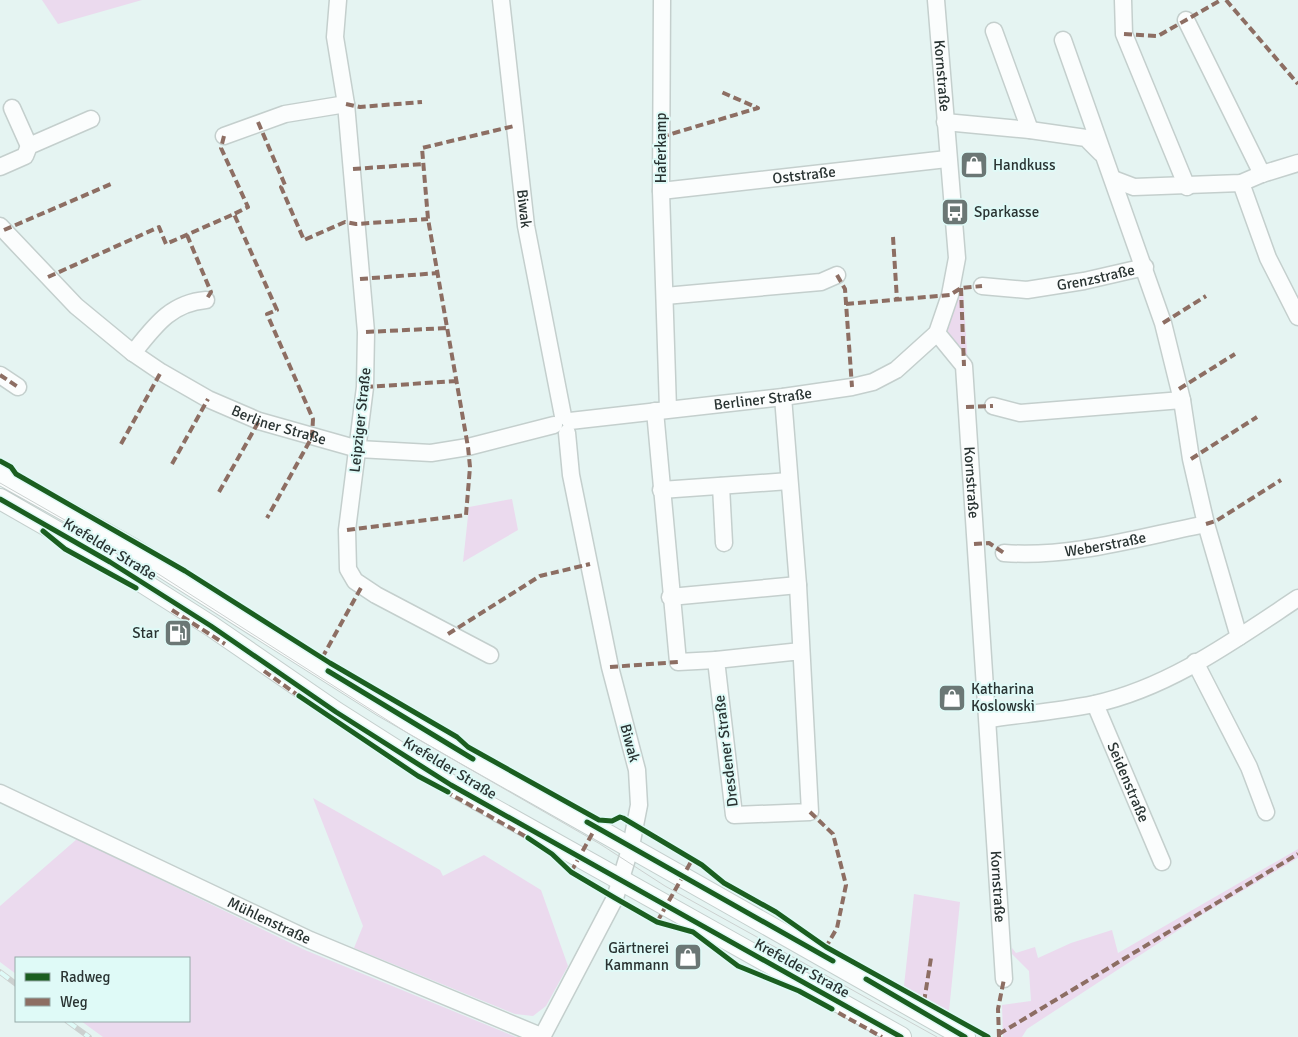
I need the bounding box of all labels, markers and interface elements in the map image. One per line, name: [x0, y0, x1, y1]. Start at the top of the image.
street label: Kornstraße: [930, 39, 954, 112]
street label: Haferkamp: [652, 113, 670, 183]
shop icon: Handkuss: [959, 150, 989, 180]
place label: Handkuss: [993, 156, 1056, 174]
street label: Oststraße: [772, 163, 837, 187]
street label: Biwak: [513, 188, 535, 229]
bus stop icon: Sparkasse: [940, 197, 970, 227]
place label: Sparkasse: [974, 203, 1039, 221]
street label: Grenzstraße: [1056, 261, 1136, 294]
street label: Leipziger Straße: [346, 367, 374, 473]
street label: Berliner Straße: [713, 384, 813, 414]
street label: Berliner Straße: [229, 401, 328, 449]
street label: Kornstraße: [960, 446, 983, 519]
street label: Krefelder Straße: [60, 514, 160, 584]
street label: Weberstraße: [1064, 528, 1148, 560]
fuel station icon: Star: [163, 618, 193, 648]
place label: Star: [132, 624, 159, 642]
place label: Katharina Koslowski: [971, 680, 1035, 715]
shop icon: Katharina Koslowski: [937, 683, 967, 713]
street label: Dresdener Straße: [710, 694, 742, 808]
street label: Biwak: [616, 722, 644, 765]
street label: Krefelder Straße: [400, 733, 500, 803]
street label: Seidenstraße: [1103, 739, 1153, 825]
street label: Kornstraße: [987, 850, 1009, 923]
street label: Mühlenstraße: [225, 893, 314, 948]
street label: Krefelder Straße: [751, 934, 853, 1002]
place label: Gärtnerei Kammann: [605, 939, 669, 974]
shop icon: Gärtnerei Kammann: [673, 942, 703, 972]
legend: [15, 957, 190, 1022]
text: Radweg: [60, 968, 111, 986]
text: Weg: [60, 993, 88, 1011]

